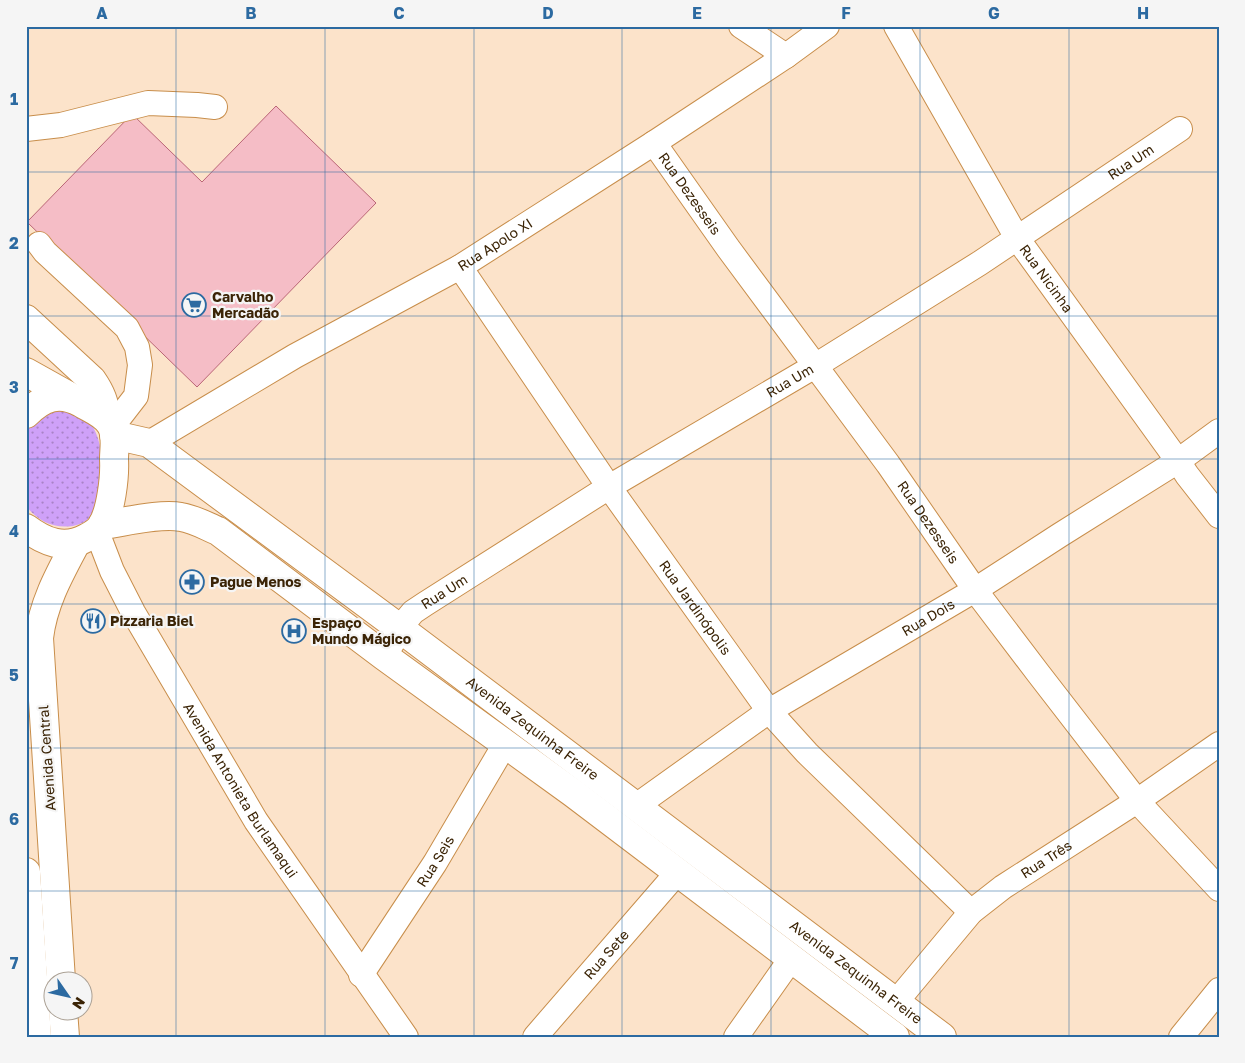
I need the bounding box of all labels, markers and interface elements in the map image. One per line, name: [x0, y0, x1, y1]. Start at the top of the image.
text: A: [96, 3, 108, 23]
text: B: [245, 3, 257, 23]
text: C: [393, 3, 405, 23]
text: D: [542, 3, 554, 23]
text: E: [692, 3, 702, 23]
text: F: [841, 3, 851, 23]
text: G: [988, 3, 1000, 23]
text: H: [1137, 3, 1149, 23]
text: 1: [10, 89, 18, 109]
street label: Rua Um: [1104, 140, 1157, 183]
street label: Rua Dezesseis: [655, 149, 725, 238]
street label: Rua Apolo XI: [454, 214, 535, 274]
text: 2: [9, 233, 19, 253]
street label: Rua Nicinha: [1016, 241, 1077, 316]
place label: Carvalho Mercadão: [212, 288, 279, 321]
supermarket icon: Carvalho Mercadão: [181, 292, 207, 318]
street label: Rua Um: [763, 360, 816, 401]
text: 3: [9, 377, 19, 397]
street label: Rua Dezesseis: [894, 477, 963, 566]
text: 4: [9, 521, 19, 541]
street label: Rua Jardinópolis: [656, 557, 735, 658]
pharmacy icon: Pague Menos: [179, 569, 205, 595]
street label: Rua Um: [418, 570, 470, 612]
place label: Pague Menos: [210, 573, 302, 590]
street label: Rua Dois: [898, 595, 957, 639]
restaurant icon: Pizzaria Biel: [80, 608, 106, 634]
place label: Pizzaria Biel: [110, 612, 194, 629]
place label: Espaço Mundo Mágico: [312, 614, 411, 647]
hospital icon: Espaço Mundo Mágico: [281, 618, 307, 644]
text: 5: [9, 665, 19, 685]
street label: Avenida Zequinha Freire: [463, 673, 602, 783]
street label: Avenida Antonieta Burlamaqui: [180, 699, 302, 881]
street label: Avenida Central: [34, 705, 59, 812]
text: 6: [9, 809, 19, 829]
street label: Rua Seis: [413, 832, 457, 890]
street label: Rua Três: [1017, 836, 1075, 882]
street label: Avenida Zequinha Freire: [787, 916, 926, 1027]
street label: Rua Sete: [580, 926, 632, 983]
text: 7: [10, 953, 19, 973]
north arrow: [42, 970, 92, 1020]
text: N: [69, 994, 89, 1013]

